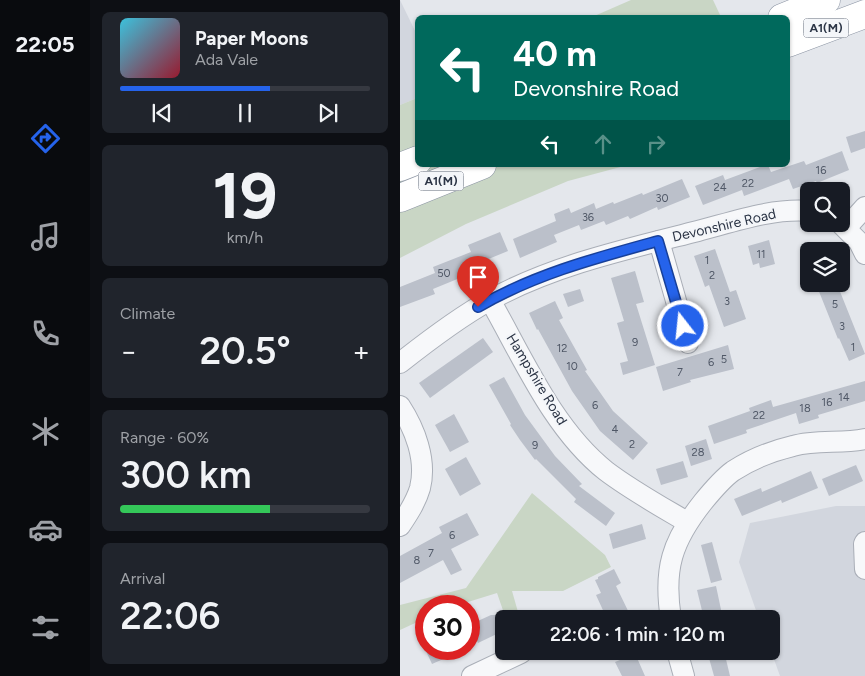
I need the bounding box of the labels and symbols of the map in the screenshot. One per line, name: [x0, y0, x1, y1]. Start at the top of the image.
road number: A1(M): [804, 18, 848, 38]
house number: 16: [816, 164, 826, 177]
road number: A1(M): [418, 172, 464, 190]
house number: 22: [742, 177, 754, 190]
house number: 24: [714, 181, 727, 194]
house number: 30: [655, 192, 669, 205]
street label: Devonshire Road: [671, 205, 778, 246]
house number: 36: [582, 211, 594, 224]
house number: 11: [756, 248, 766, 261]
house number: 1: [705, 254, 709, 267]
pin: [457, 256, 499, 307]
house number: 50: [437, 267, 451, 280]
house number: 2: [709, 269, 715, 282]
house number: 3: [724, 295, 730, 308]
house number: 5: [832, 298, 838, 311]
position arrow: [656, 299, 708, 351]
house number: 3: [839, 320, 845, 333]
street label: Hampshire Road: [503, 331, 571, 428]
house number: 9: [632, 336, 638, 349]
house number: 1: [851, 341, 855, 354]
house number: 12: [557, 342, 567, 355]
house number: 5: [721, 353, 727, 366]
house number: 6: [708, 356, 714, 369]
house number: 10: [566, 360, 578, 373]
house number: 7: [677, 366, 683, 379]
house number: 14: [838, 391, 850, 404]
house number: 16: [822, 396, 832, 409]
house number: 6: [592, 399, 598, 412]
house number: 18: [799, 402, 811, 415]
house number: 22: [753, 409, 765, 422]
house number: 4: [612, 423, 619, 436]
house number: 2: [629, 438, 635, 451]
house number: 9: [532, 439, 538, 452]
house number: 28: [692, 446, 705, 459]
house number: 6: [449, 529, 455, 542]
house number: 7: [428, 547, 434, 560]
house number: 8: [414, 554, 421, 567]
speed limit sign: 30: [415, 595, 480, 660]

